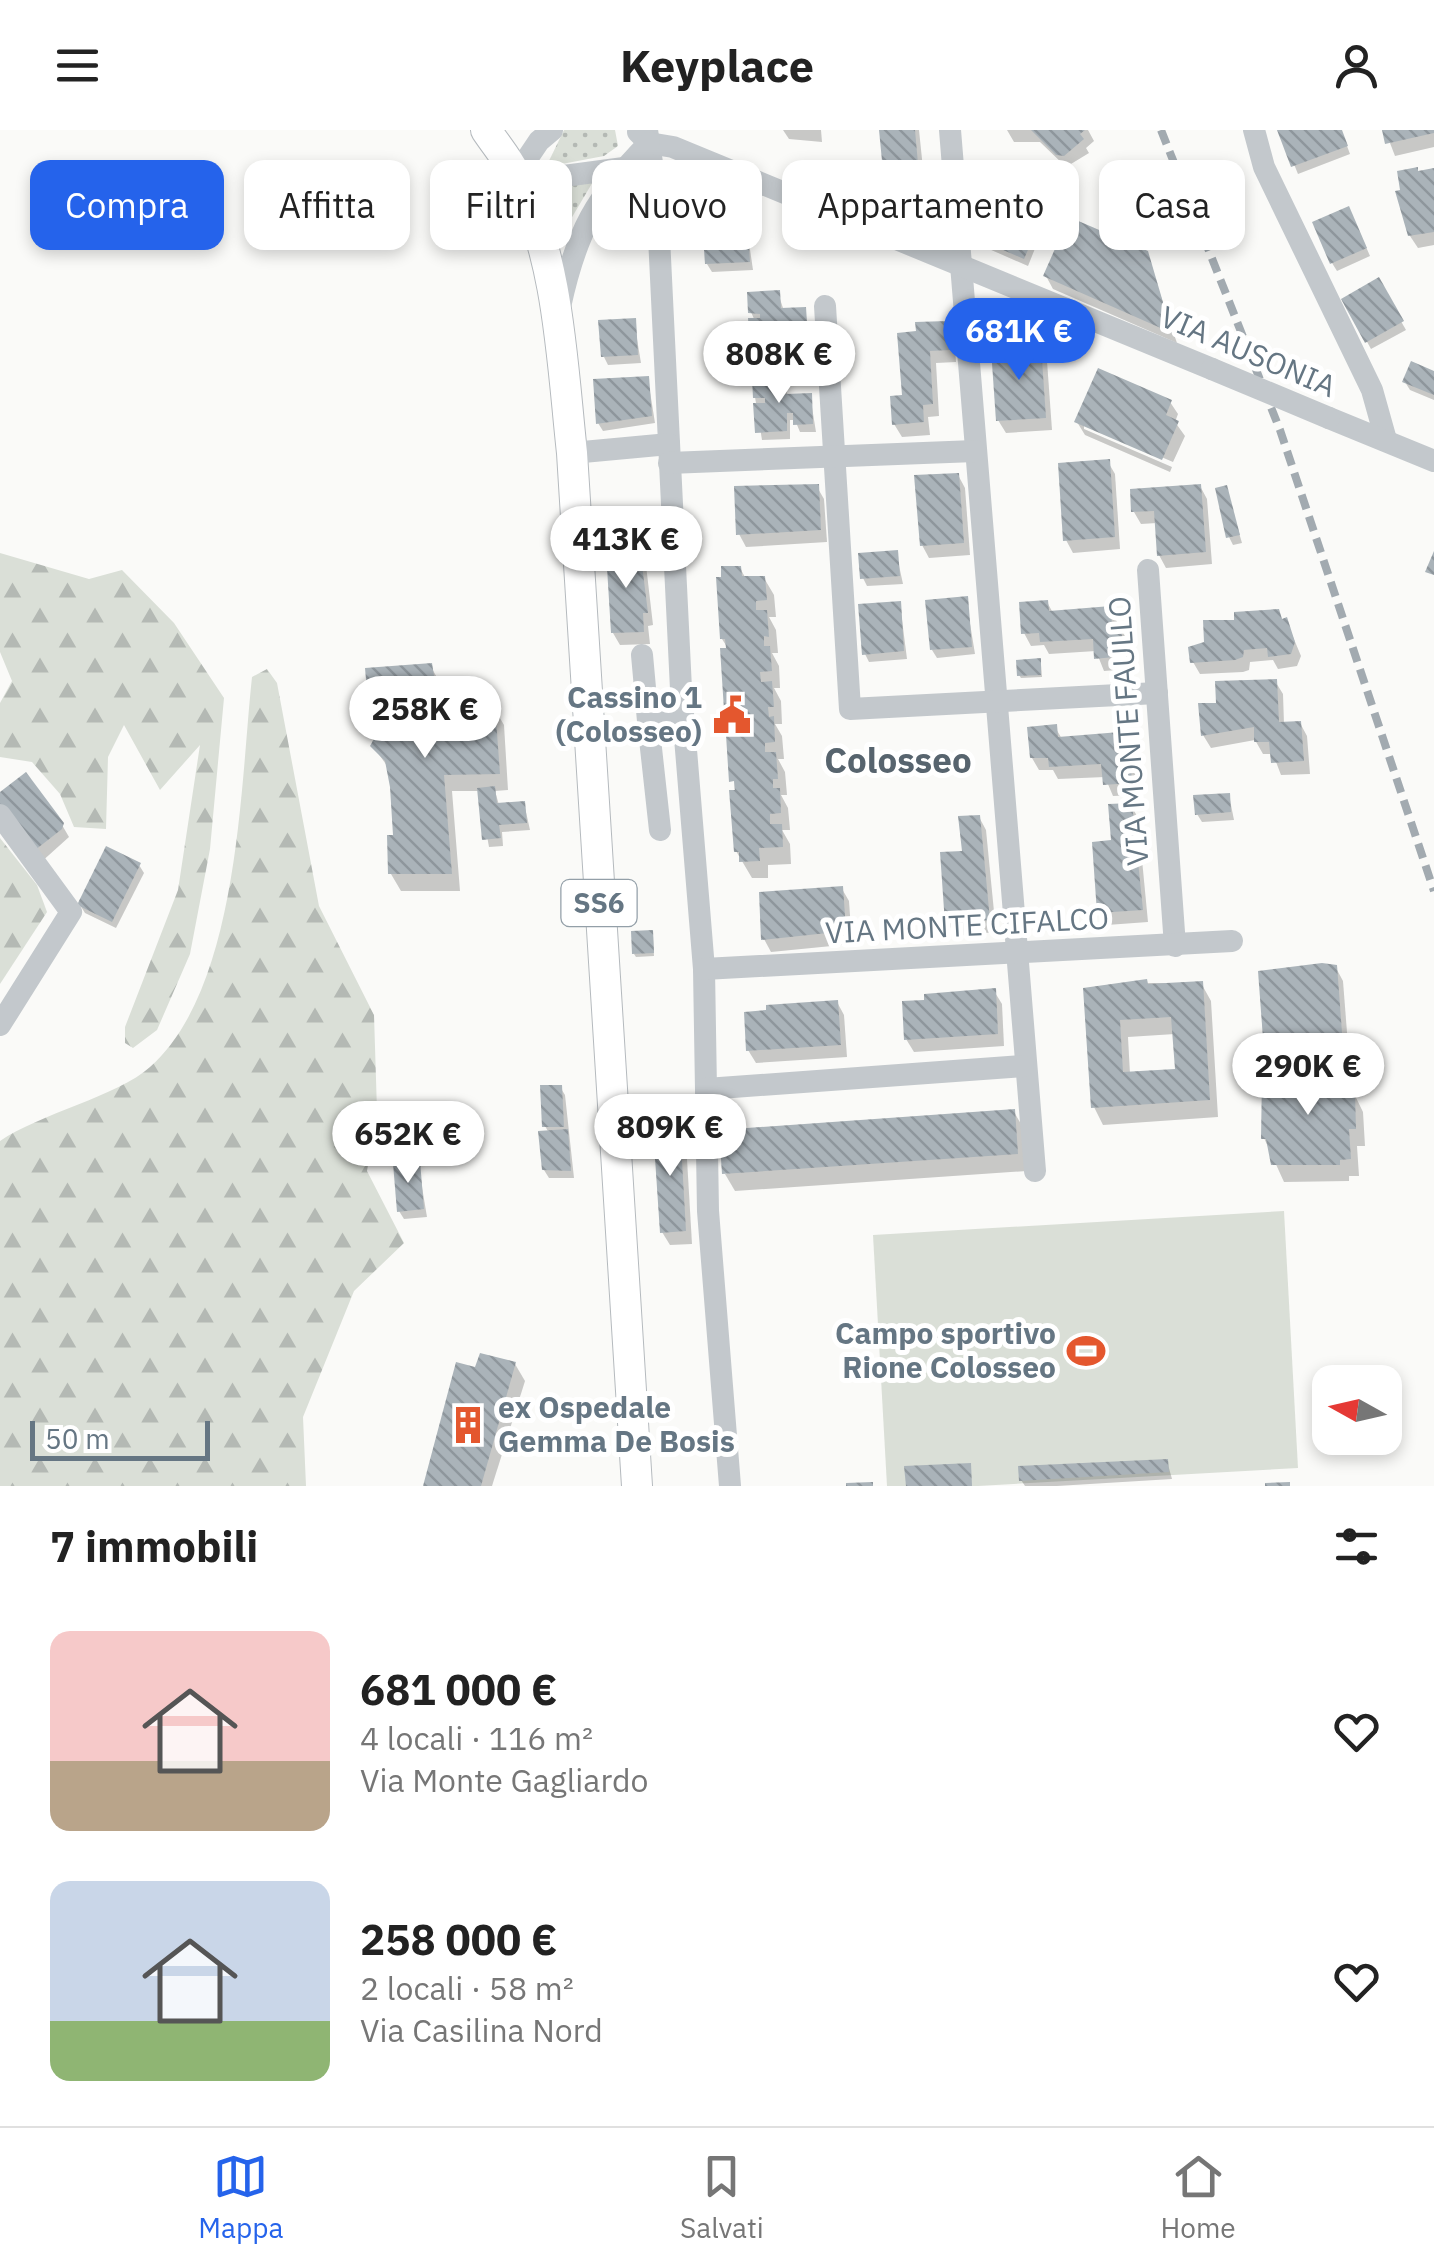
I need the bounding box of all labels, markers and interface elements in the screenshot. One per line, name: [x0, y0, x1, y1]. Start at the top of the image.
text: Keyplace: [620, 36, 814, 94]
icon: menu: [50, 38, 105, 93]
icon: person: [1329, 38, 1384, 93]
chip: Compra: [30, 160, 224, 250]
chip: Affitta: [244, 160, 410, 250]
chip: Filtri: [430, 160, 572, 250]
chip: Nuovo: [592, 160, 762, 250]
chip: Appartamento: [782, 160, 1079, 250]
chip: Casa: [1099, 160, 1245, 250]
street label: VIA AUSONIA: [1155, 296, 1342, 405]
pin: 681K €: [938, 298, 1100, 383]
text: 681K €: [965, 309, 1073, 351]
pin: 808K €: [698, 321, 860, 406]
text: 808K €: [725, 332, 833, 374]
pin: 413K €: [545, 506, 707, 591]
text: 413K €: [572, 517, 680, 559]
street label: VIA MONTE FAULLO: [1099, 595, 1156, 867]
pin: 258K €: [344, 676, 506, 761]
place label: Cassino 1 (Colosseo): [555, 677, 702, 750]
text: 258K €: [371, 687, 479, 729]
public building icon: Cassino 1 (Colosseo): [711, 694, 753, 736]
district label: Colosseo: [824, 737, 972, 783]
road number: SS6: [562, 880, 636, 926]
street label: VIA MONTE CIFALCO: [824, 898, 1110, 951]
pin: 290K €: [1227, 1033, 1389, 1118]
text: 290K €: [1254, 1044, 1362, 1086]
pin: 809K €: [589, 1094, 751, 1179]
pin: 652K €: [327, 1101, 489, 1186]
text: 809K €: [616, 1105, 724, 1147]
text: 652K €: [354, 1112, 462, 1154]
place label: Campo sportivo Rione Colosseo: [835, 1313, 1056, 1386]
sports icon: Campo sportivo Rione Colosseo: [1065, 1330, 1107, 1372]
north arrow: [1312, 1365, 1402, 1455]
map controls: [1312, 1365, 1402, 1455]
place label: ex Ospedale Gemma De Bosis: [498, 1387, 735, 1460]
building icon: ex Ospedale Gemma De Bosis: [447, 1404, 489, 1446]
scale bar: [30, 1416, 210, 1460]
text: 50 m: [45, 1420, 110, 1457]
text: 7 immobili: [50, 1519, 258, 1574]
icon: filters: [1329, 1519, 1384, 1574]
text: 681 000 €: [360, 1662, 557, 1717]
icon: home: [130, 1671, 250, 1791]
icon: heart: [1329, 1704, 1384, 1759]
text: 4 locali · 116 m²: [360, 1717, 593, 1759]
text: Via Monte Gagliardo: [360, 1759, 648, 1801]
text: 258 000 €: [360, 1912, 557, 1967]
icon: home: [130, 1921, 250, 2041]
icon: heart: [1329, 1954, 1384, 2009]
text: 2 locali · 58 m²: [360, 1967, 574, 2009]
text: Via Casilina Nord: [360, 2009, 603, 2051]
tab: Mappa: [198, 2149, 283, 2246]
tab: Salvati: [680, 2149, 764, 2246]
tab: Home: [1160, 2149, 1236, 2246]

